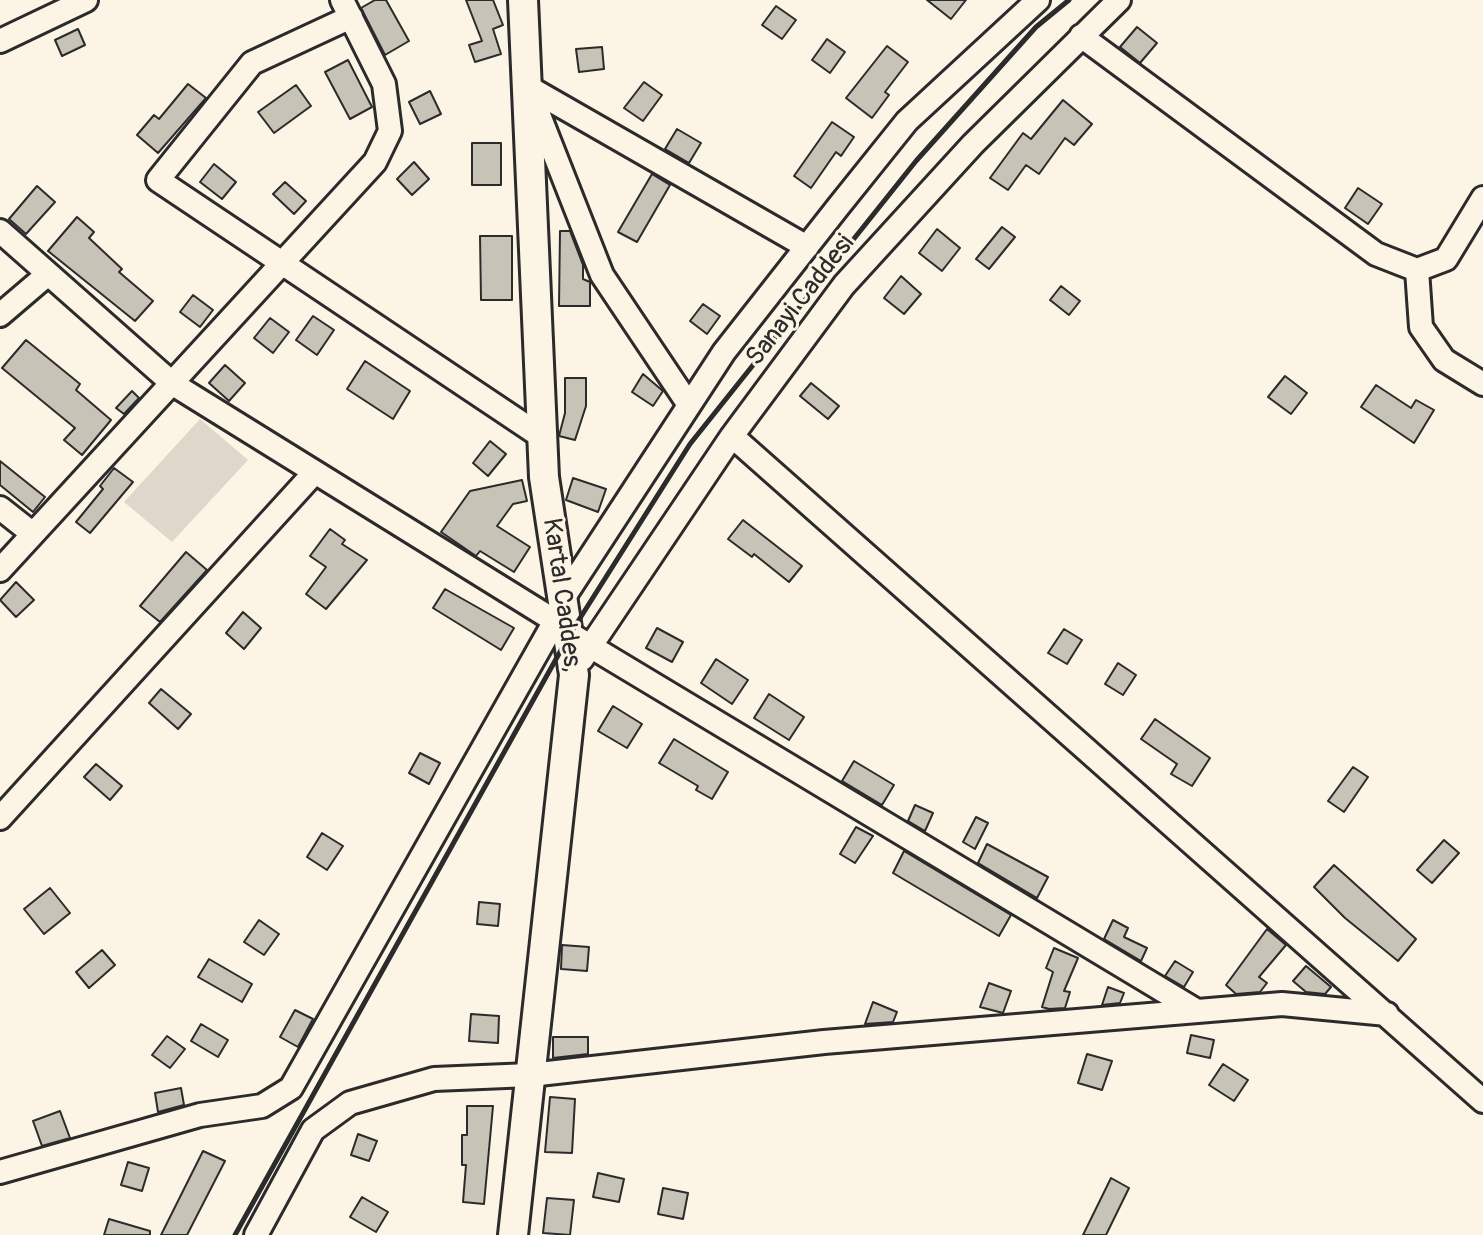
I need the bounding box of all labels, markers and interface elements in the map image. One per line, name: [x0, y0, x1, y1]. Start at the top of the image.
street label: Sanayi Caddesi: [740, 229, 862, 373]
street label: Kartal Caddes,: [535, 516, 587, 674]

